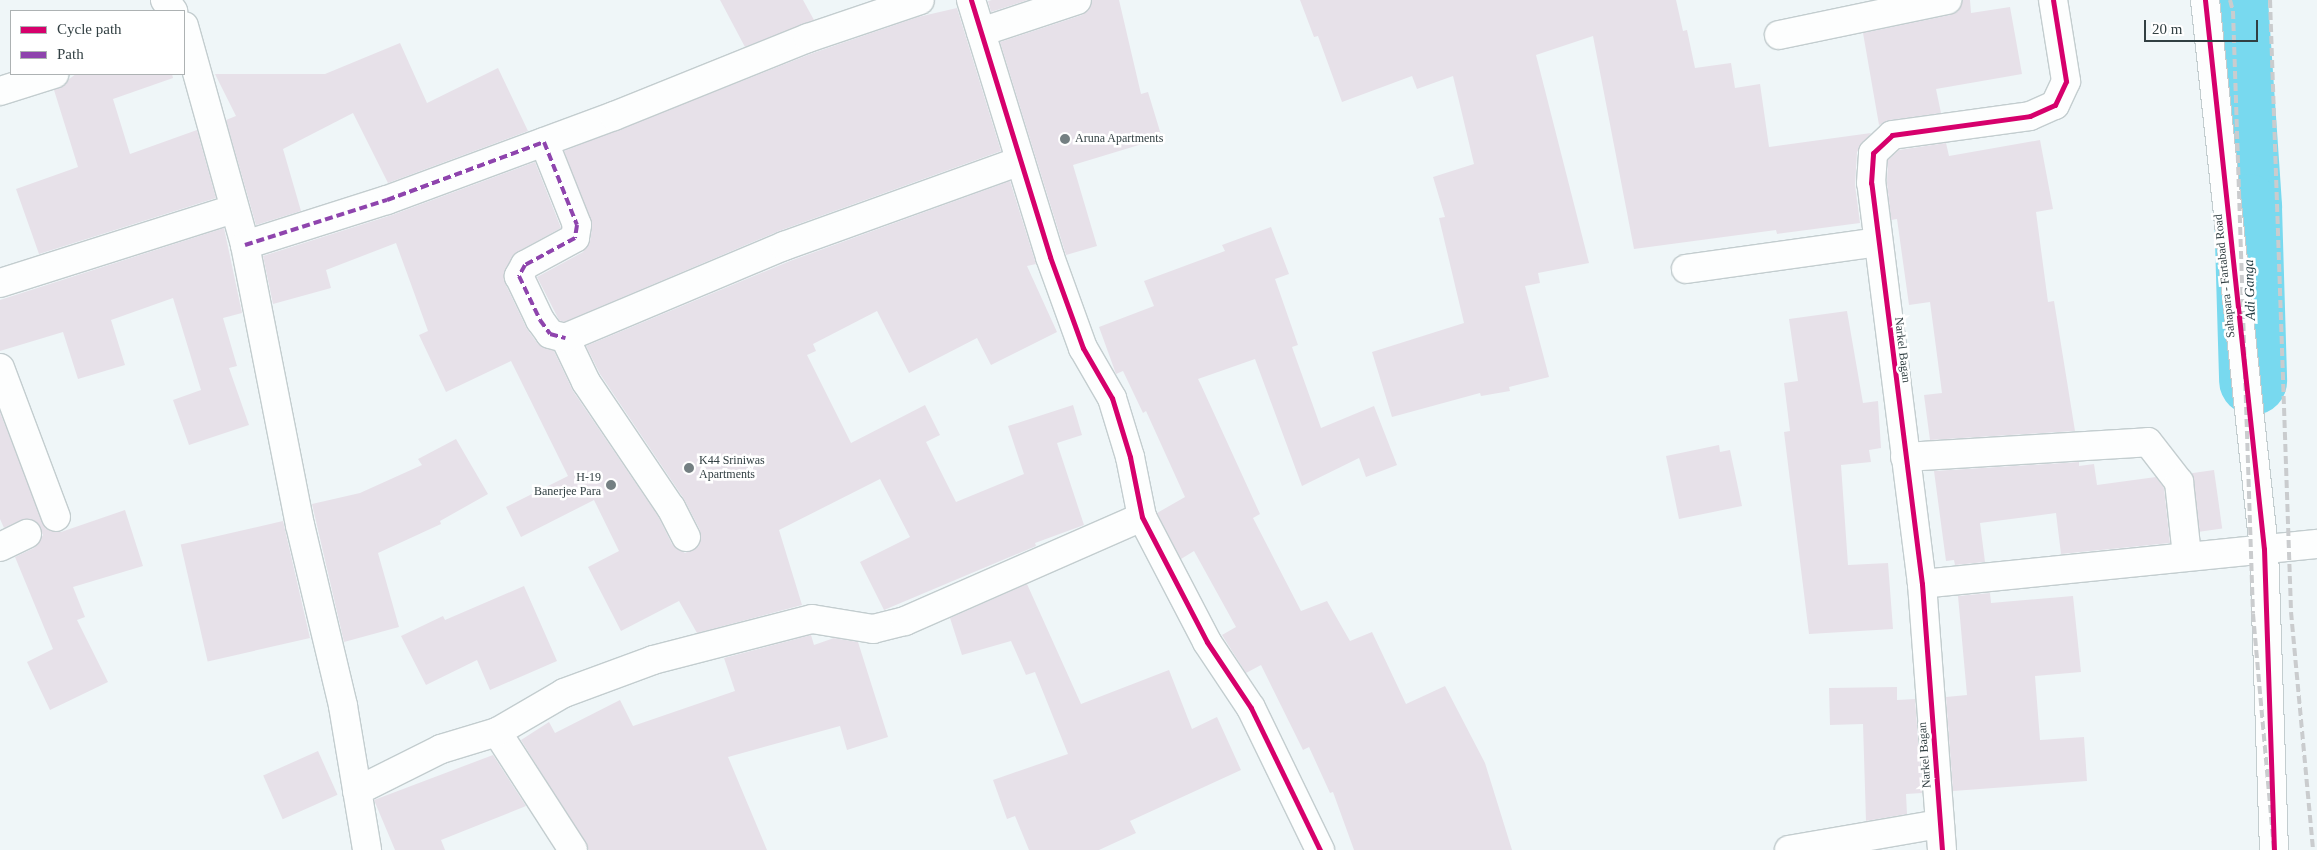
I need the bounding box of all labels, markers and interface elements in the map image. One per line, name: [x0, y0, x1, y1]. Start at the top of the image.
legend: [10, 10, 185, 75]
scale bar: [2147, 10, 2261, 42]
text: Cycle path: [57, 21, 122, 37]
text: 20 m: [2152, 21, 2182, 37]
text: Path: [57, 46, 84, 62]
place label: Aruna Apartments: [1075, 132, 1164, 146]
marker: Aruna Apartments: [1059, 133, 1071, 145]
street label: Sahapara - Fartabad Road: [2211, 213, 2239, 339]
water label: Adi Ganga: [2241, 259, 2259, 321]
street label: Narkel Bagan: [1891, 316, 1913, 384]
place label: K44 Sriniwas Apartments: [699, 454, 765, 482]
marker: K44 Sriniwas Apartments: [683, 462, 695, 474]
place label: H-19 Banerjee Para: [534, 471, 601, 499]
marker: H-19 Banerjee Para: [605, 479, 617, 491]
street label: Narkel Bagan: [1916, 721, 1934, 789]

